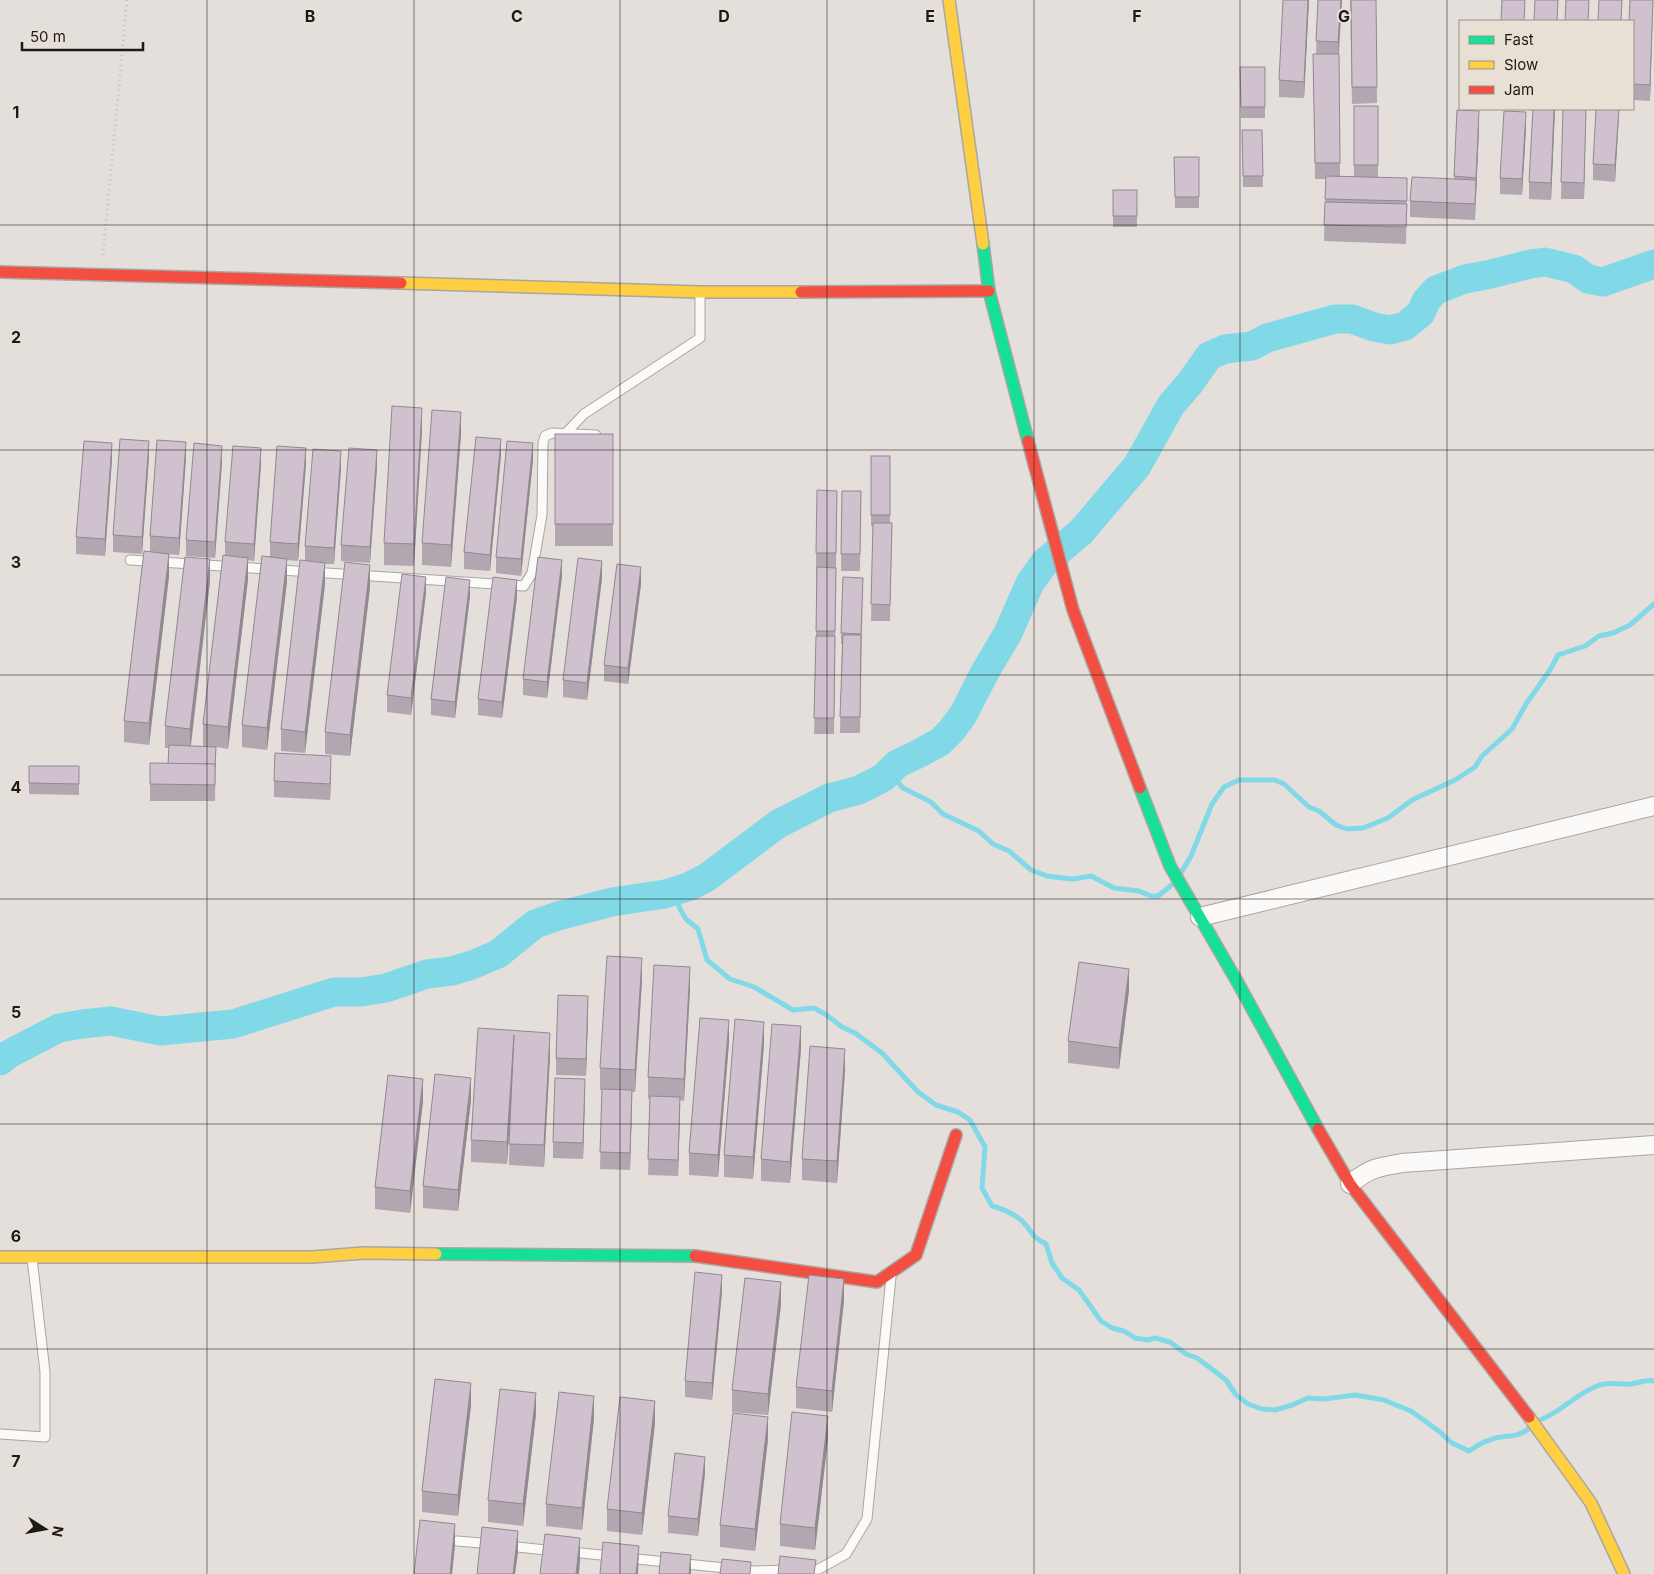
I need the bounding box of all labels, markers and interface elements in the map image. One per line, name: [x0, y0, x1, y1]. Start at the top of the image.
text: B: [305, 6, 315, 26]
text: C: [511, 6, 523, 26]
text: D: [718, 6, 730, 26]
text: E: [925, 6, 935, 26]
text: F: [1132, 6, 1142, 26]
text: G: [1338, 6, 1350, 26]
scale bar: [22, 20, 144, 52]
legend: [1459, 20, 1634, 110]
text: 50 m: [30, 27, 66, 46]
text: Fast: [1504, 30, 1534, 49]
text: Slow: [1504, 55, 1538, 74]
text: Jam: [1504, 80, 1534, 99]
text: 1: [13, 102, 19, 122]
text: 2: [11, 327, 21, 347]
text: 3: [11, 552, 21, 572]
text: 4: [11, 777, 22, 797]
text: 5: [11, 1002, 21, 1022]
text: 6: [11, 1226, 21, 1246]
text: 7: [11, 1451, 21, 1471]
north arrow: [20, 1504, 70, 1554]
text: N: [49, 1525, 68, 1538]

